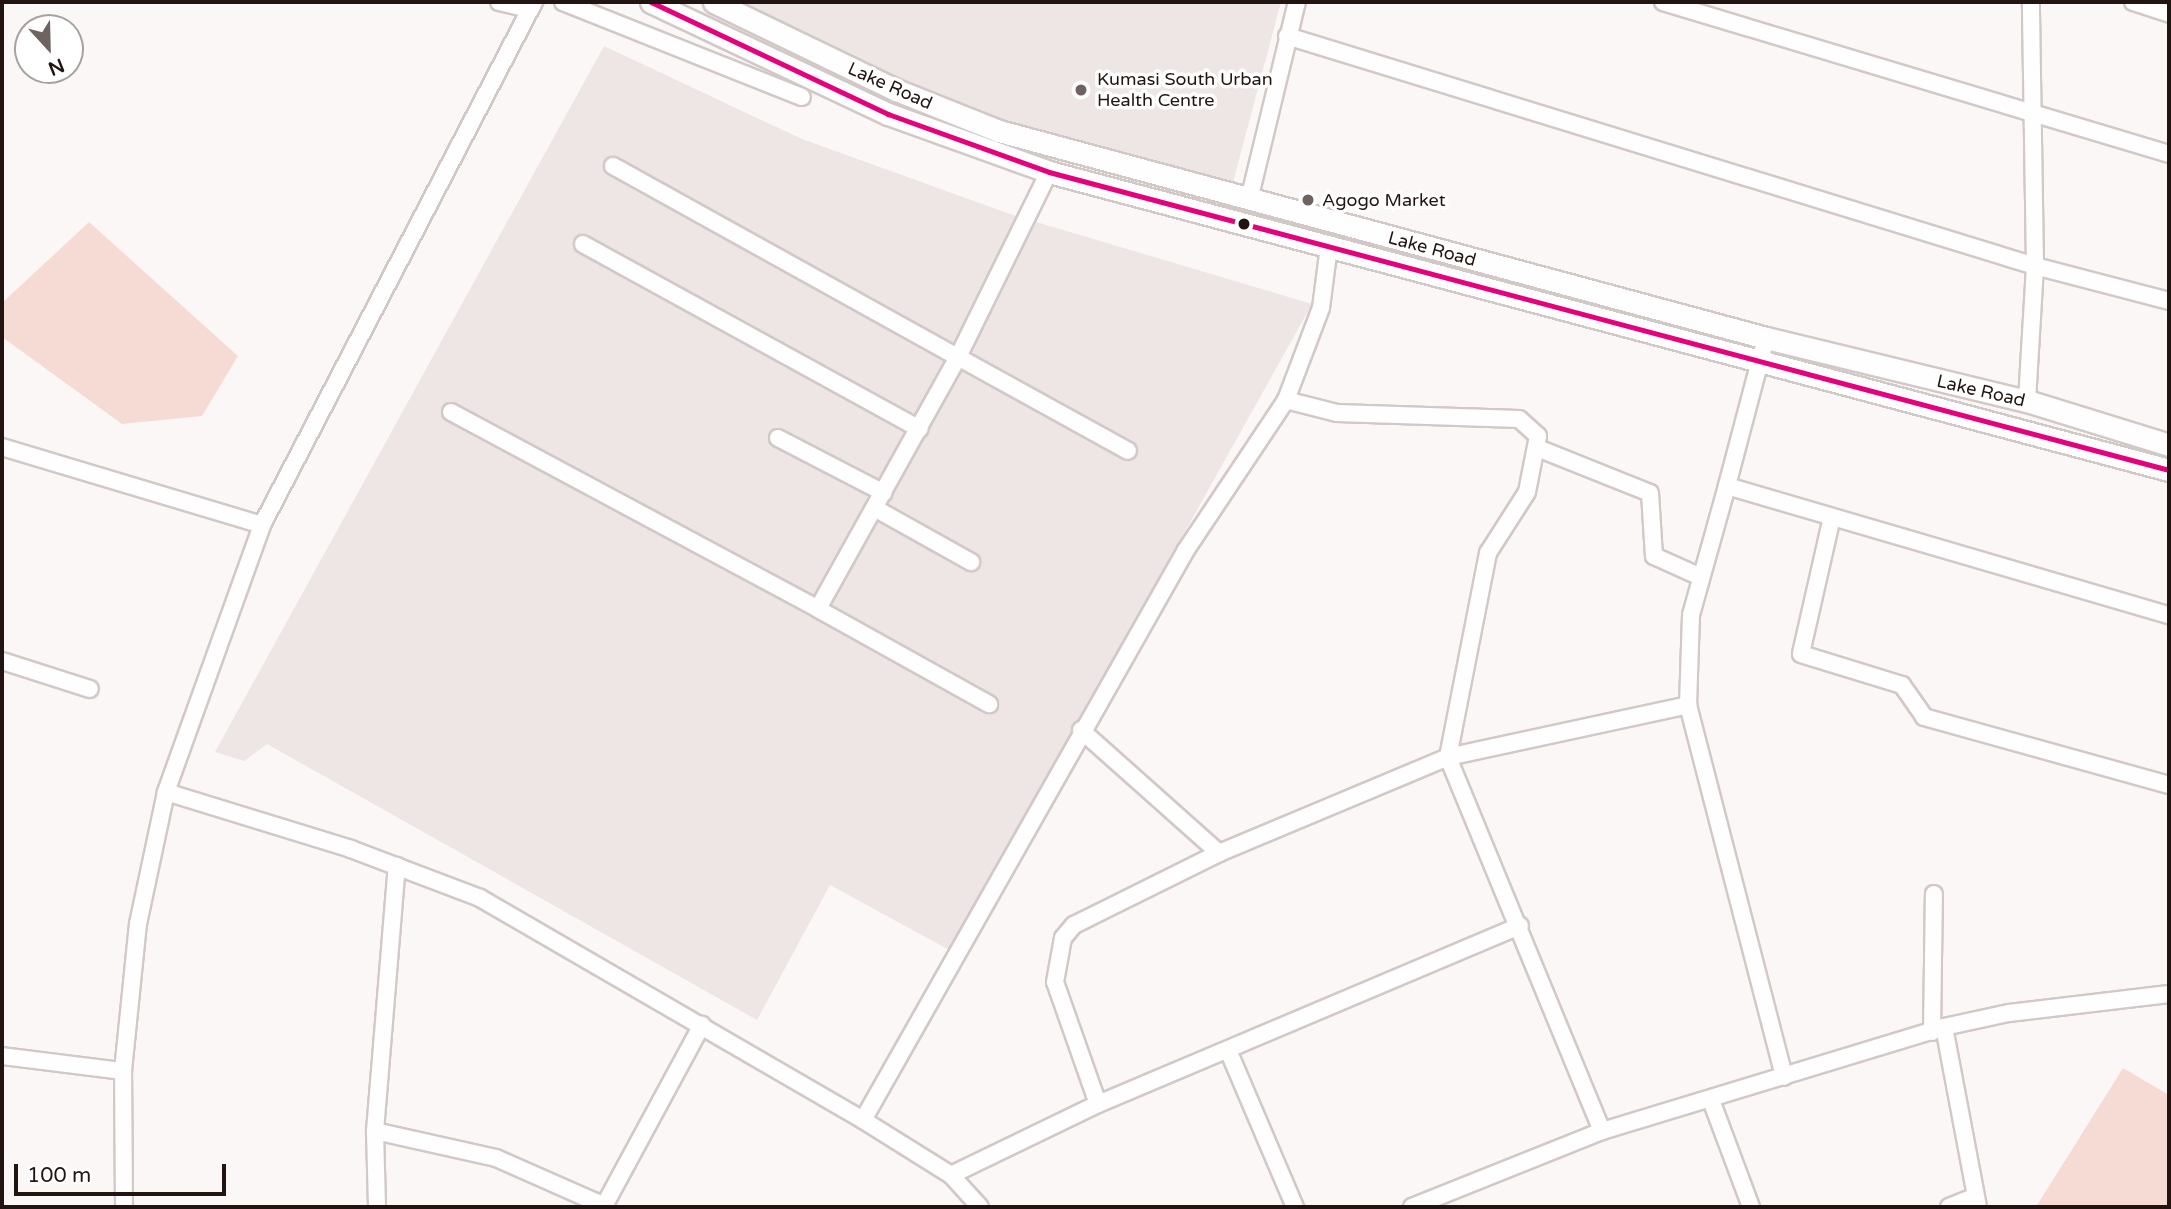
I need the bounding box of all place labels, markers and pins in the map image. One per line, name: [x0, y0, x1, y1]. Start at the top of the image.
place label: Kumasi South Urban Health Centre: [1097, 69, 1273, 112]
marker: Kumasi South Urban Health Centre: [1071, 80, 1091, 100]
place label: Agogo Market: [1322, 189, 1446, 211]
marker: Agogo Market: [1300, 192, 1316, 208]
unlabelled marker: [1237, 217, 1251, 231]

